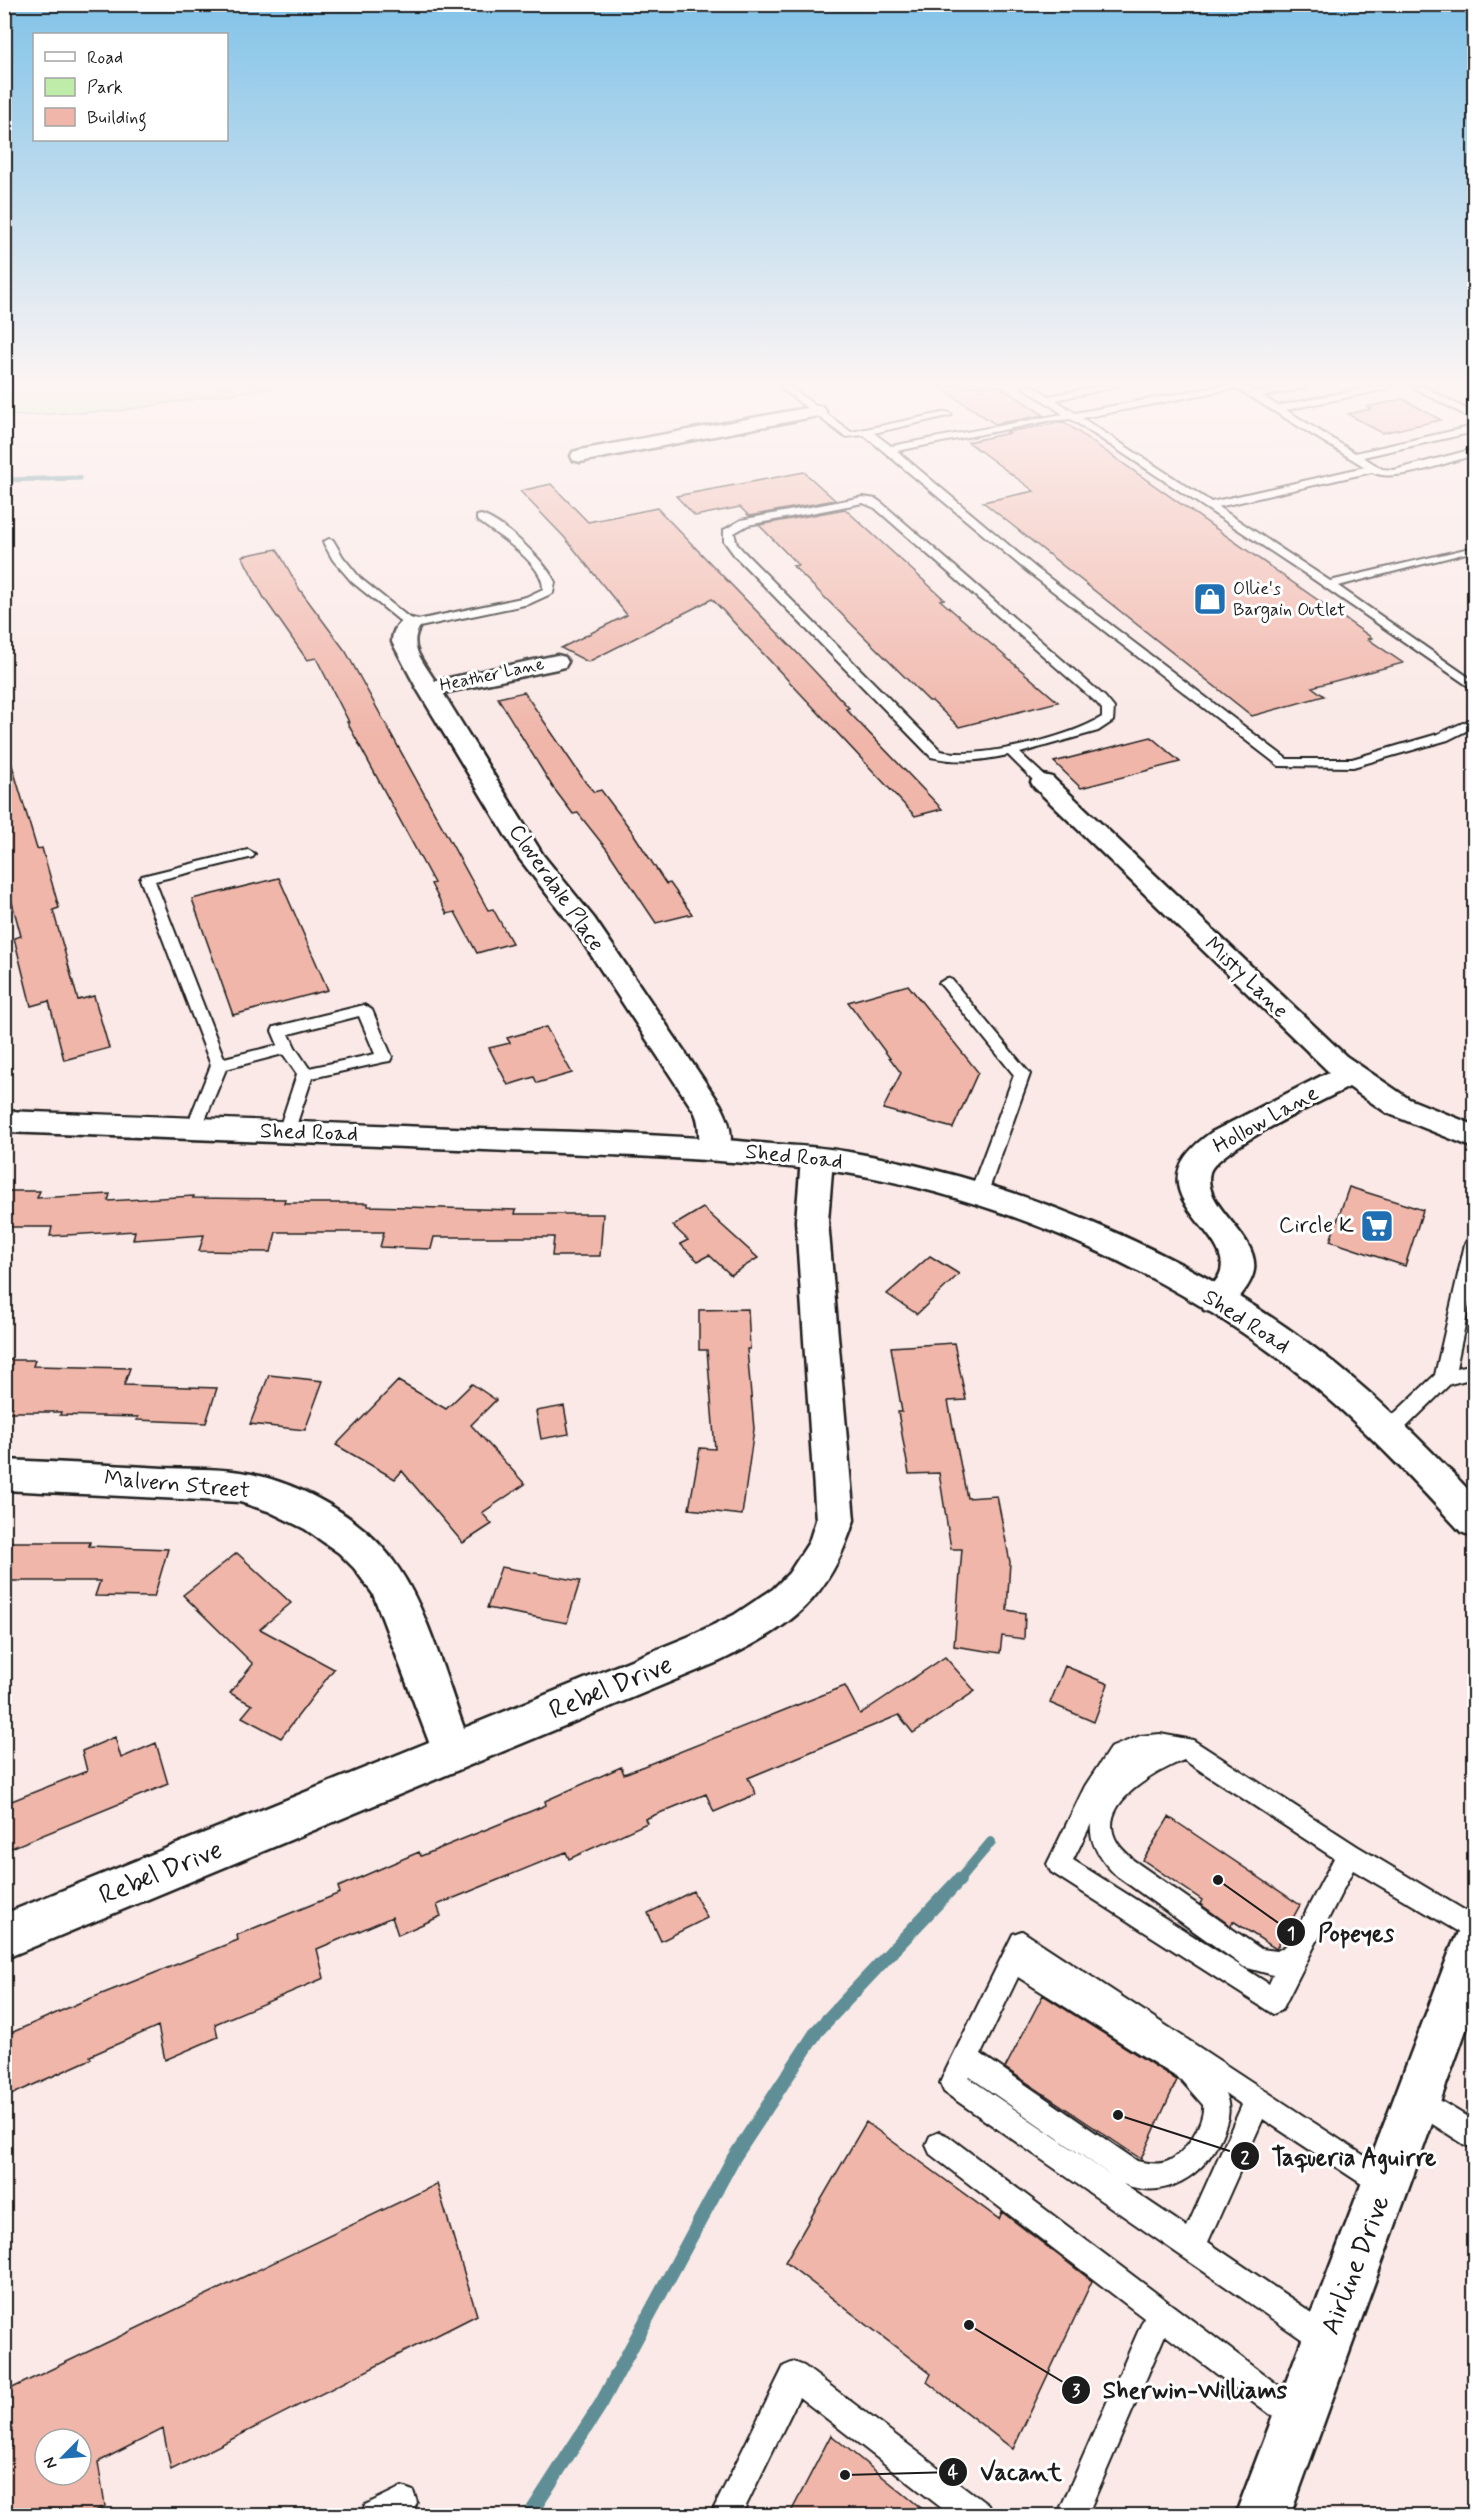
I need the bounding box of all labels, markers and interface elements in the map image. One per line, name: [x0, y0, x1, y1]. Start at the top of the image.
legend: [33, 33, 228, 141]
text: Road: [87, 46, 123, 70]
text: Park: [87, 76, 123, 100]
text: Building: [87, 106, 147, 132]
place label: Ollie's Bargain Outlet: [1233, 577, 1346, 623]
shop icon: Ollie's Bargain Outlet: [1192, 581, 1228, 617]
street label: Heather Lane: [438, 652, 546, 698]
street label: Cloverdale Place: [502, 819, 610, 957]
street label: Misty Lane: [1198, 931, 1294, 1025]
street label: Hollow Lane: [1208, 1079, 1324, 1160]
street label: Shed Road: [260, 1117, 358, 1149]
street label: Shed Road: [744, 1138, 844, 1176]
supermarket icon: Circle K: [1359, 1208, 1395, 1244]
place label: Circle K: [1279, 1212, 1354, 1240]
street label: Shed Road: [1197, 1284, 1295, 1360]
street label: Malvern Street: [103, 1465, 251, 1505]
street label: Rebel Drive: [544, 1647, 678, 1729]
street label: Rebel Drive: [94, 1832, 228, 1914]
callout: Popeyes: [1276, 1911, 1406, 1953]
text: Popeyes: [1318, 1919, 1394, 1950]
text: 1: [1287, 1922, 1295, 1946]
callout: Taqueria Aguirre: [1230, 2135, 1447, 2177]
text: Taqueria Aguirre: [1272, 2143, 1437, 2175]
text: 2: [1241, 2146, 1250, 2170]
street label: Airline Drive: [1313, 2190, 1399, 2340]
callout: Sherwin-Williams: [1061, 2369, 1299, 2411]
text: Sherwin-Williams: [1103, 2376, 1288, 2407]
text: 3: [1072, 2379, 1081, 2403]
north arrow: [33, 2427, 93, 2487]
callout: Vacant: [938, 2451, 1073, 2493]
text: N: [39, 2453, 63, 2472]
text: Vacant: [980, 2458, 1063, 2489]
text: 4: [948, 2461, 959, 2485]

